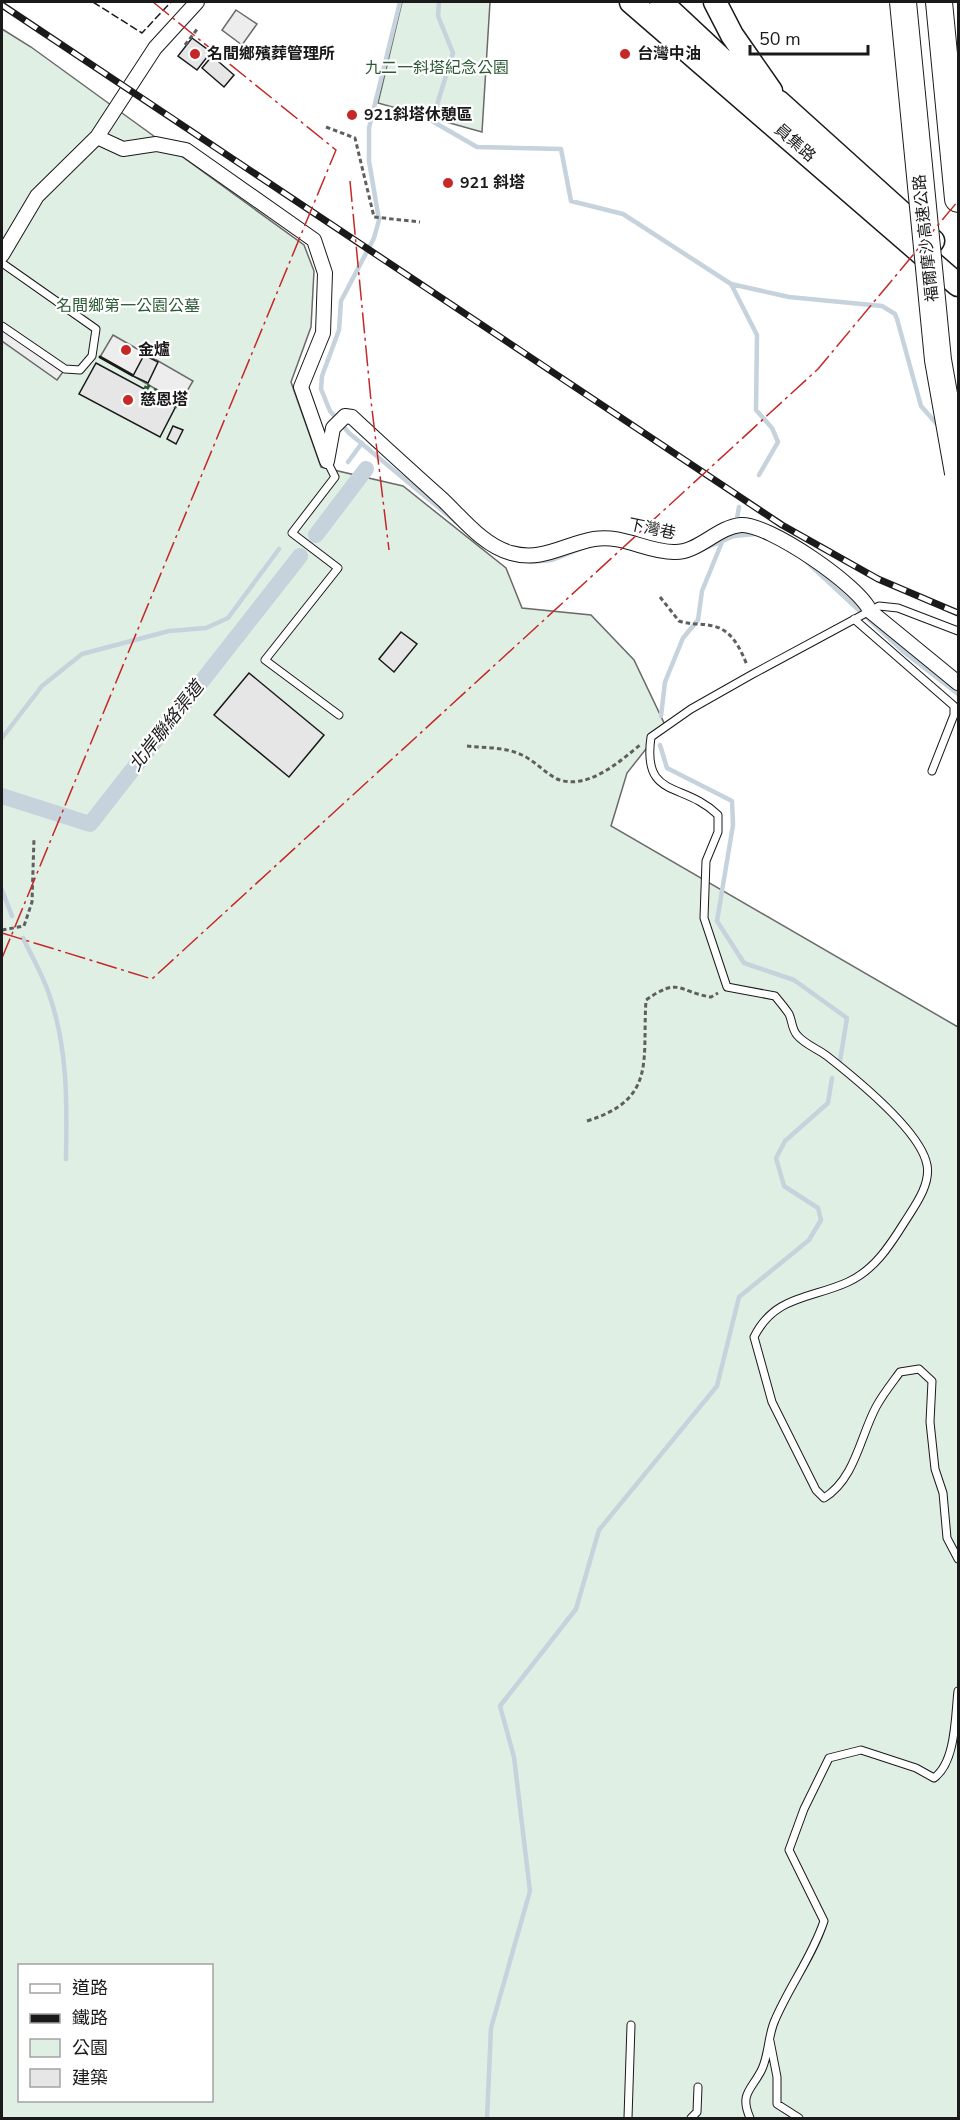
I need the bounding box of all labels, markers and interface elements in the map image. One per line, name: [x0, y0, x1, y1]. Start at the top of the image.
scale bar: [750, 18, 868, 56]
text: 50 m: [759, 27, 801, 51]
place label: 名間鄉殯葬管理所: [207, 43, 335, 65]
place label: 台灣中油: [637, 43, 701, 65]
marker: 名間鄉殯葬管理所: [188, 47, 202, 61]
marker: 台灣中油: [618, 47, 632, 61]
park label: 九二一斜塔紀念公園: [365, 57, 509, 79]
place label: 921斜塔休憩區: [364, 104, 473, 126]
marker: 921斜塔休憩區: [345, 108, 359, 122]
street label: 員集路: [770, 119, 820, 167]
place label: 921 斜塔: [460, 172, 525, 194]
street label: 福爾摩沙高速公路: [908, 173, 944, 303]
marker: 921 斜塔: [441, 176, 455, 190]
park label: 名間鄉第一公園公墓: [56, 295, 200, 317]
place label: 金爐: [138, 339, 170, 361]
marker: 金爐: [119, 343, 133, 357]
place label: 慈恩塔: [140, 389, 188, 411]
marker: 慈恩塔: [121, 393, 135, 407]
street label: 下灣巷: [626, 513, 678, 545]
water label: 北岸聯絡渠道: [123, 674, 211, 776]
legend: [18, 1964, 213, 2102]
text: 道路: [72, 1976, 108, 2000]
text: 鐵路: [72, 2006, 108, 2030]
text: 公園: [72, 2036, 108, 2060]
text: 建築: [72, 2066, 108, 2090]

